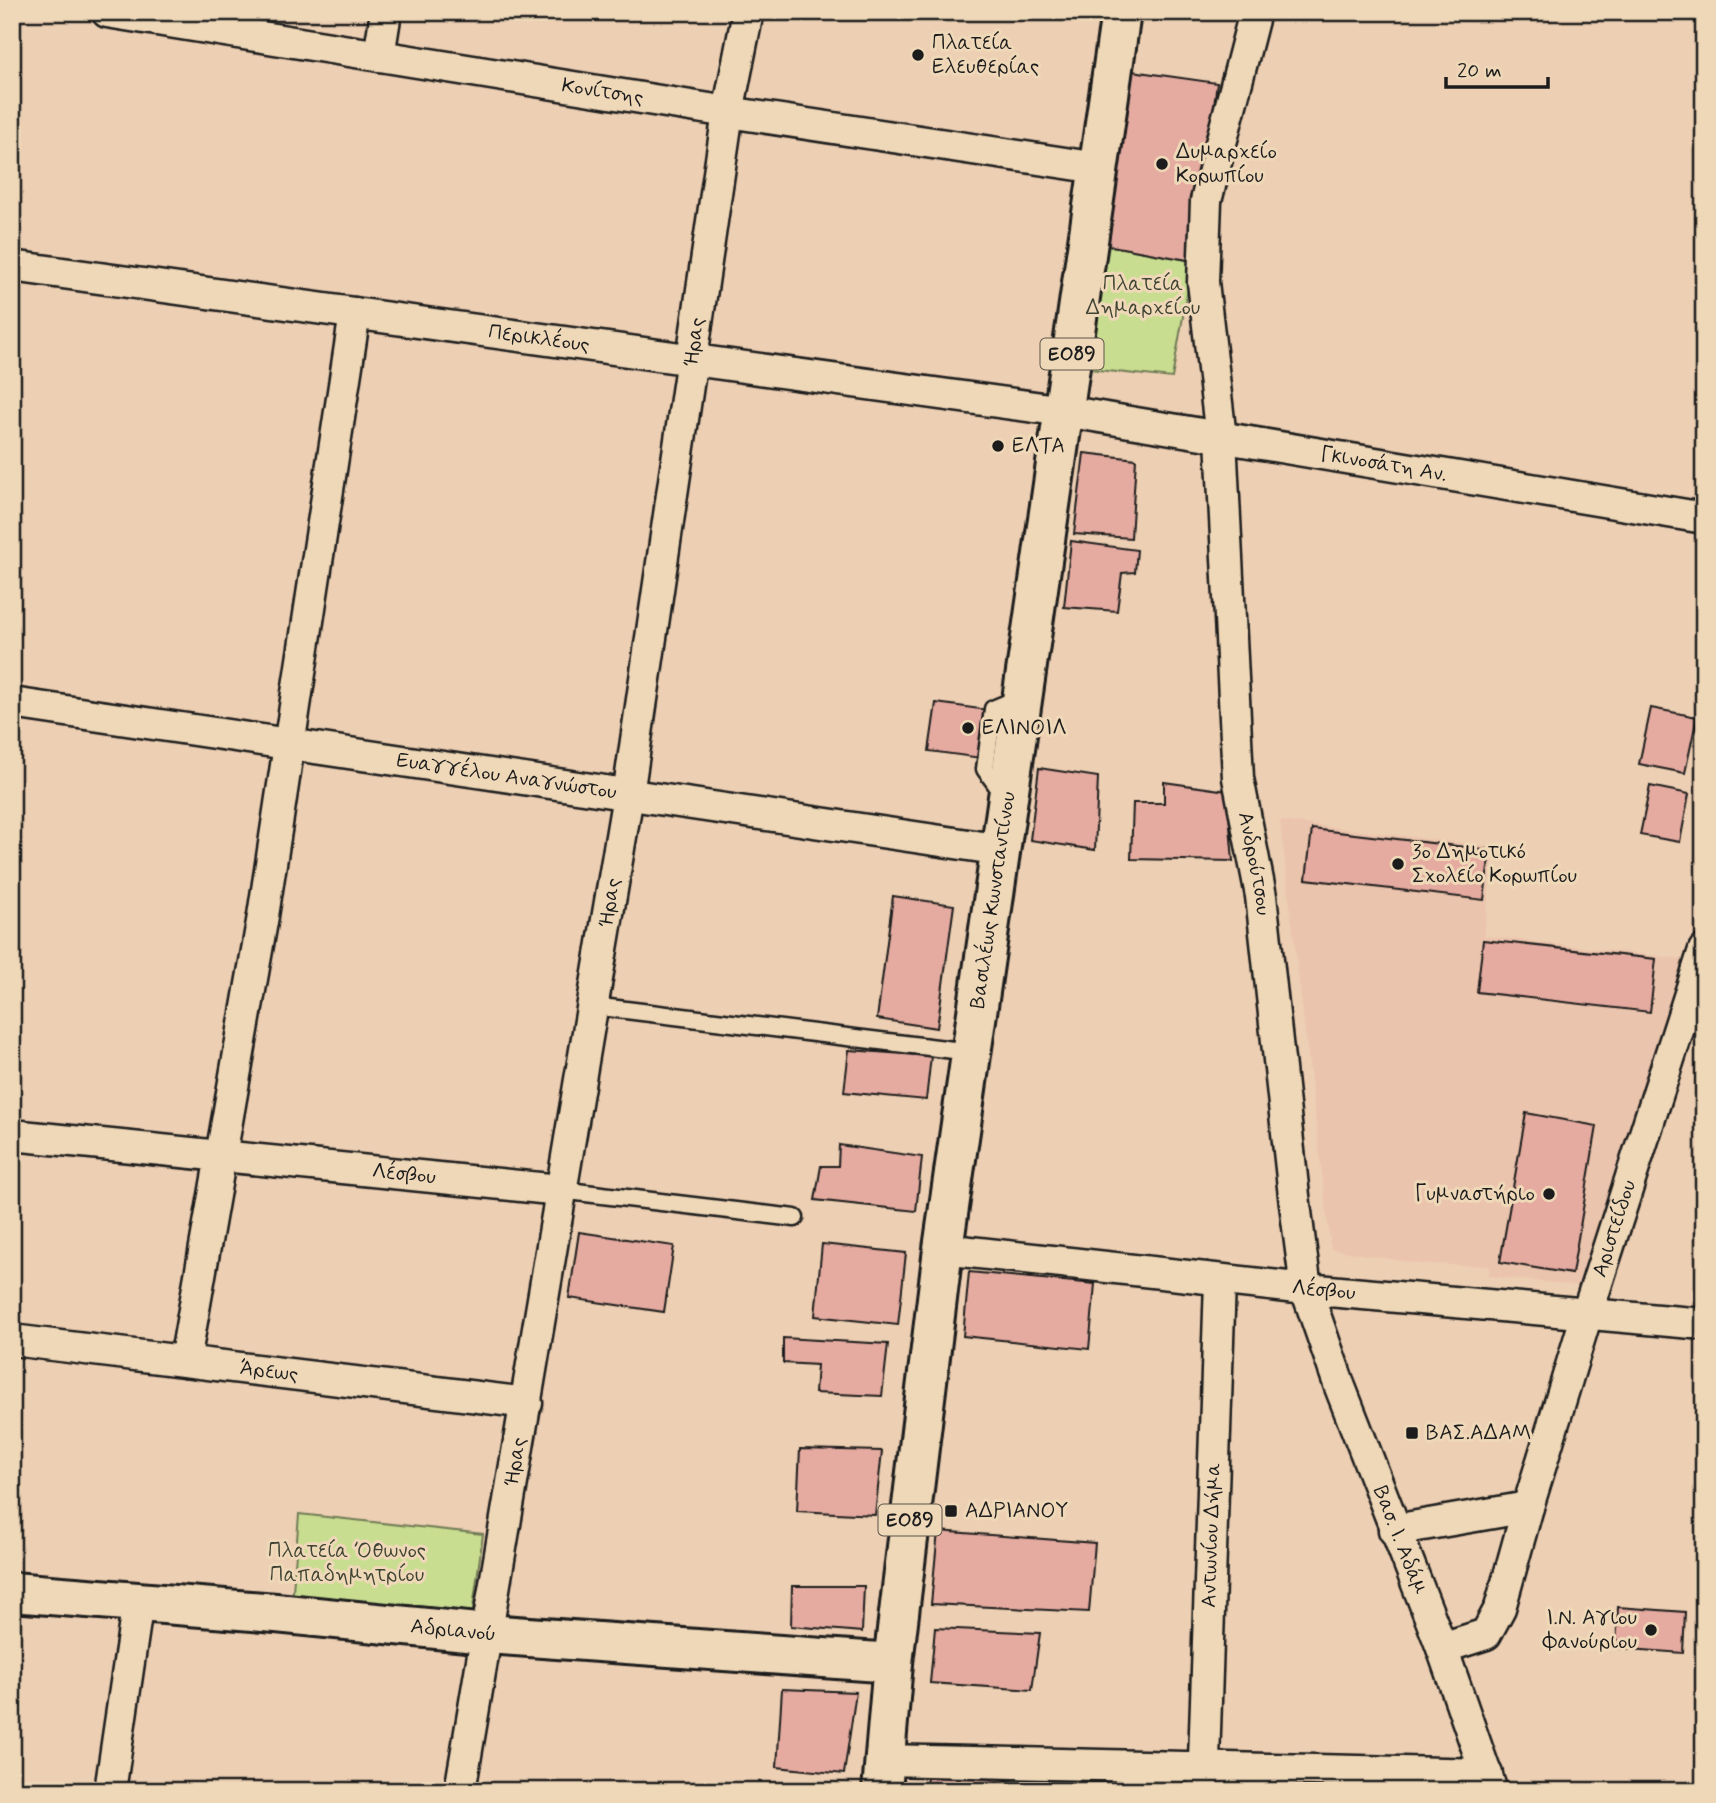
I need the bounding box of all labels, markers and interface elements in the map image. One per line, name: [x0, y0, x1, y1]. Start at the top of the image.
place label: Πλατεία Ελευθερίας: [932, 29, 1039, 81]
scale bar: [1446, 46, 1548, 90]
marker: Πλατεία Ελευθερίας: [910, 47, 926, 63]
text: 20 m: [1457, 57, 1502, 85]
street label: Κονίτσης: [560, 71, 645, 112]
place label: Δυμαρχείο Κορωπίου: [1176, 138, 1277, 190]
marker: Δυμαρχείο Κορωπίου: [1154, 156, 1170, 172]
park label: Πλατεία Δημαρχείου: [1086, 270, 1200, 322]
street label: Ήρας: [677, 315, 712, 368]
street label: Περικλέους: [487, 318, 591, 359]
road number: ΕΟ89: [1040, 338, 1104, 370]
place label: ΕΛΤΑ: [1012, 432, 1065, 460]
marker: ΕΛΤΑ: [990, 438, 1006, 454]
street label: Γκινοσάτη Αν.: [1318, 440, 1449, 489]
place label: ΕΛΙΝΟΙΛ: [982, 714, 1066, 742]
marker: ΕΛΙΝΟΙΛ: [960, 720, 976, 736]
street label: Ευαγγέλου Αναγνώστου: [394, 746, 619, 807]
street label: Βασιλέως Κωνσταντίνου: [964, 790, 1023, 1010]
street label: Ανδρούτσου: [1231, 809, 1277, 917]
place label: 3ο Δημοτικό Σχολείο Κορωπίου: [1412, 838, 1577, 890]
marker: 3ο Δημοτικό Σχολείο Κορωπίου: [1390, 856, 1406, 872]
street label: Ήρας: [592, 876, 628, 929]
street label: Λέσβου: [371, 1157, 437, 1191]
street label: Αριστείδου: [1586, 1176, 1643, 1281]
place label: Γυμναστήριο: [1415, 1180, 1535, 1208]
marker: Γυμναστήριο: [1541, 1186, 1557, 1202]
street label: Λέσβου: [1290, 1274, 1357, 1307]
street label: Άρεως: [238, 1354, 300, 1389]
place label: ΒΑΣ.ΑΔΑΜ: [1426, 1419, 1531, 1447]
marker: ΒΑΣ.ΑΔΑΜ: [1404, 1425, 1420, 1441]
street label: Ήρας: [498, 1435, 533, 1488]
street label: Αντωνίου Δήμα: [1195, 1462, 1228, 1608]
street label: Βασ. Ι. Αδάμ: [1366, 1482, 1434, 1599]
place label: ΑΔΡΙΑΝΟΥ: [965, 1497, 1069, 1525]
marker: ΑΔΡΙΑΝΟΥ: [943, 1503, 959, 1519]
road number: ΕΟ89: [878, 1504, 942, 1536]
park label: Πλατεία Όθωνος Παπαδημητρίου: [268, 1537, 426, 1589]
place label: Ι.Ν. Αγιου Φανούριου: [1542, 1604, 1637, 1656]
street label: Αδριανού: [409, 1612, 497, 1649]
marker: Ι.Ν. Αγιου Φανούριου: [1643, 1622, 1659, 1638]

